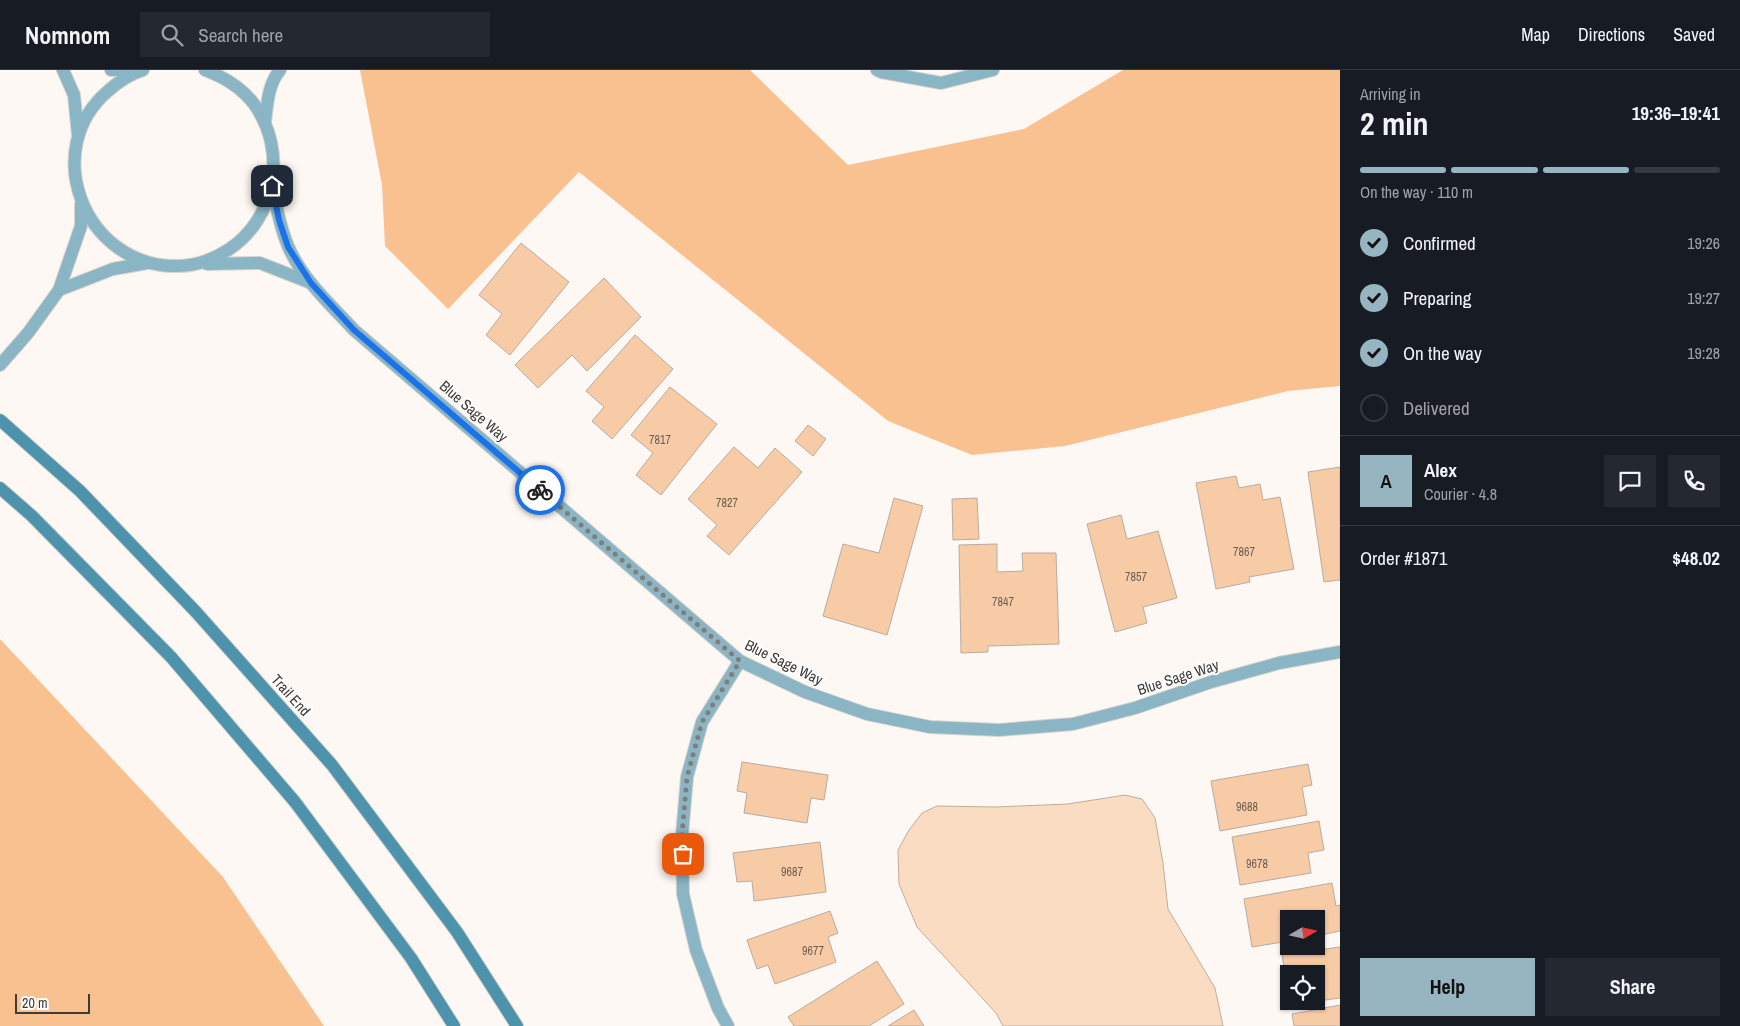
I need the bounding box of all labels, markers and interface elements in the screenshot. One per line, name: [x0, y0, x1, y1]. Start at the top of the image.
search box: [140, 12, 490, 57]
text: Nomnom: [25, 19, 110, 51]
icon: search: [158, 21, 186, 49]
text: Search here: [198, 22, 283, 48]
text: Map: [1521, 22, 1550, 47]
text: Directions: [1578, 22, 1645, 47]
text: Saved: [1673, 22, 1715, 47]
text: Arriving in: [1360, 83, 1421, 105]
text: 19:36–19:41: [1632, 100, 1720, 126]
text: 2 min: [1360, 102, 1429, 145]
pin: [251, 165, 293, 207]
icon: home: [258, 172, 286, 200]
text: On the way · 110 m: [1360, 181, 1473, 203]
icon: check: [1360, 229, 1388, 257]
text: Confirmed: [1403, 230, 1476, 256]
text: 19:26: [1687, 232, 1720, 254]
icon: check: [1360, 284, 1388, 312]
text: Preparing: [1403, 285, 1471, 311]
text: 19:27: [1687, 287, 1720, 309]
icon: check: [1360, 339, 1388, 367]
text: On the way: [1403, 340, 1482, 366]
text: 19:28: [1687, 342, 1720, 364]
street label: Blue Sage Way: [435, 375, 513, 447]
text: Delivered: [1403, 395, 1470, 421]
house number: 7817: [649, 432, 671, 448]
button: chat: [1604, 455, 1656, 507]
button: phone: [1668, 455, 1720, 507]
text: Alex: [1424, 457, 1457, 483]
courier: [515, 465, 565, 515]
text: A: [1380, 468, 1392, 494]
icon: bike: [526, 476, 554, 504]
text: Courier · 4.8: [1424, 483, 1497, 505]
house number: 7827: [716, 495, 738, 511]
house number: 7867: [1233, 544, 1255, 560]
text: Order #1871: [1360, 545, 1447, 571]
text: $48.02: [1672, 545, 1720, 571]
house number: 7857: [1125, 569, 1147, 585]
house number: 7847: [992, 594, 1014, 610]
street label: Blue Sage Way: [741, 634, 827, 690]
street label: Blue Sage Way: [1135, 654, 1222, 700]
street label: Trail End: [267, 670, 315, 720]
house number: 9688: [1236, 799, 1258, 815]
pin: [662, 833, 704, 875]
icon: bag: [669, 840, 697, 868]
house number: 9678: [1246, 856, 1268, 872]
house number: 9687: [781, 864, 803, 880]
north arrow: [1280, 910, 1325, 955]
map controls: [1280, 910, 1325, 1010]
house number: 9677: [802, 943, 824, 959]
button: Help: [1360, 958, 1535, 1016]
button: Share: [1545, 958, 1720, 1016]
button: locate: [1280, 965, 1325, 1010]
scale bar: [15, 991, 90, 1014]
text: 20 m: [22, 994, 48, 1012]

